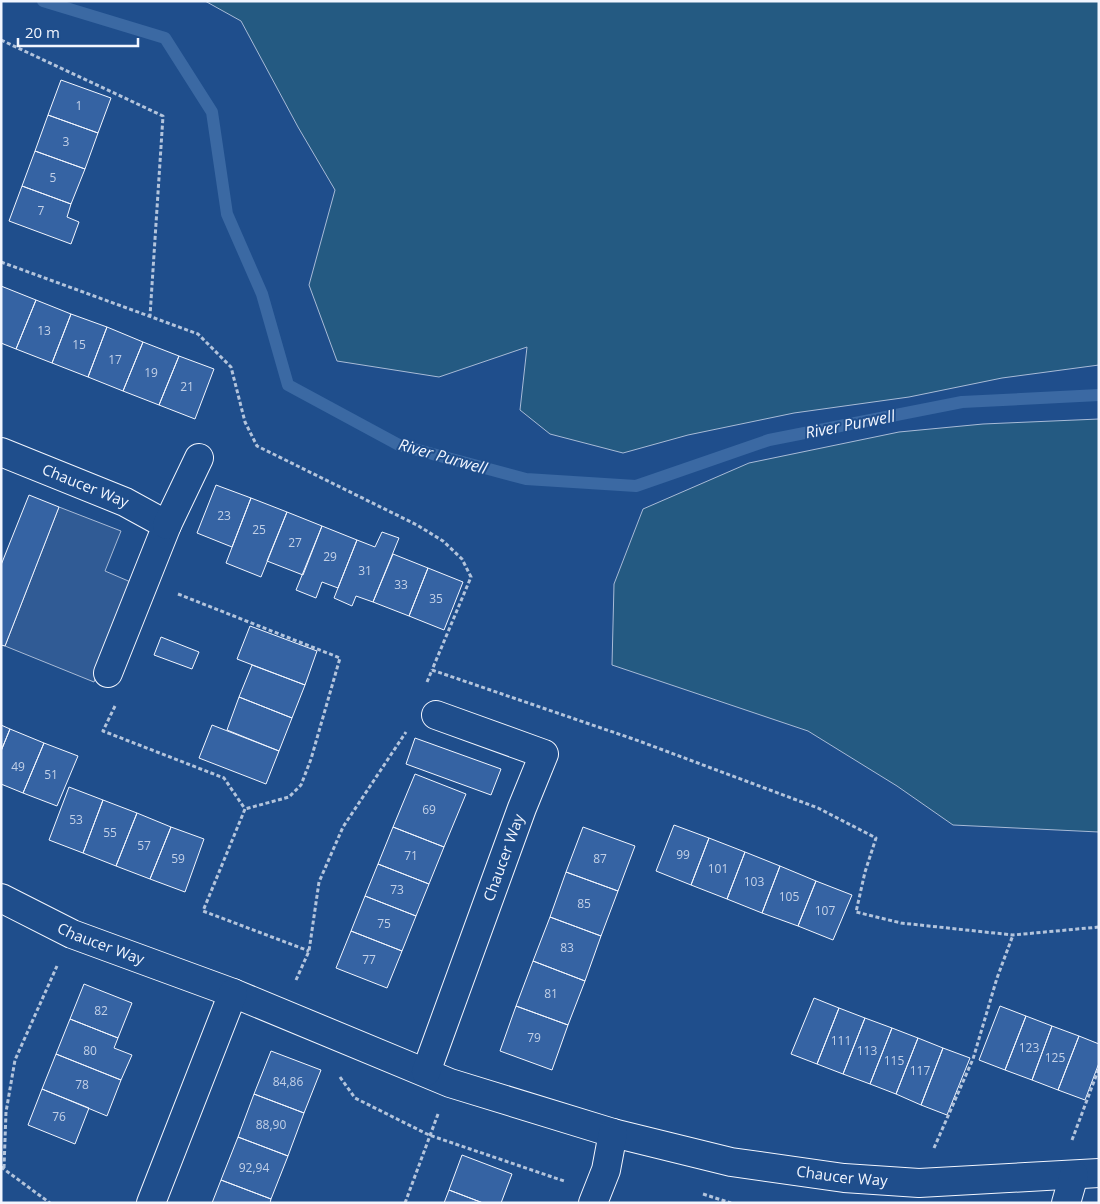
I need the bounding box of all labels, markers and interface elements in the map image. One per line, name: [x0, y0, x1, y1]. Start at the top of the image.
scale bar: [18, 15, 138, 47]
text: 20 m: [25, 22, 60, 42]
house number: 1: [76, 97, 82, 114]
house number: 3: [63, 133, 70, 150]
house number: 5: [50, 169, 57, 186]
house number: 7: [38, 202, 45, 219]
house number: 13: [37, 322, 51, 339]
house number: 15: [72, 336, 86, 353]
house number: 17: [108, 351, 122, 368]
house number: 19: [144, 364, 158, 381]
house number: 21: [180, 378, 194, 395]
water label: River Purwell: [803, 404, 898, 443]
water label: River Purwell: [396, 433, 491, 479]
street label: Chaucer Way: [40, 459, 132, 512]
house number: 23: [217, 507, 231, 524]
house number: 25: [252, 521, 266, 538]
house number: 27: [288, 534, 302, 551]
house number: 29: [323, 548, 337, 565]
house number: 31: [358, 562, 372, 579]
house number: 33: [394, 576, 408, 593]
house number: 35: [429, 590, 443, 607]
house number: 49: [11, 758, 25, 775]
house number: 51: [44, 766, 58, 783]
house number: 69: [422, 801, 436, 818]
street label: Chaucer Way: [478, 810, 528, 904]
house number: 53: [69, 811, 83, 828]
house number: 55: [103, 824, 117, 841]
house number: 57: [137, 837, 151, 854]
house number: 99: [676, 846, 690, 863]
house number: 71: [404, 847, 418, 864]
house number: 59: [171, 850, 185, 867]
house number: 87: [593, 850, 607, 867]
house number: 101: [708, 860, 728, 877]
house number: 103: [744, 873, 764, 890]
house number: 73: [390, 881, 404, 898]
house number: 105: [779, 888, 799, 905]
house number: 85: [577, 895, 591, 912]
house number: 107: [815, 902, 835, 919]
house number: 75: [377, 915, 391, 932]
street label: Chaucer Way: [54, 917, 148, 969]
house number: 83: [560, 939, 574, 956]
house number: 77: [362, 951, 376, 968]
house number: 81: [544, 985, 558, 1002]
house number: 82: [94, 1002, 108, 1019]
house number: 79: [527, 1029, 541, 1046]
house number: 111: [831, 1032, 851, 1049]
house number: 123: [1019, 1039, 1039, 1056]
house number: 80: [83, 1042, 97, 1059]
house number: 113: [857, 1042, 877, 1059]
house number: 125: [1045, 1049, 1065, 1066]
house number: 115: [884, 1052, 904, 1069]
house number: 117: [910, 1062, 930, 1079]
house number: 84,86: [273, 1073, 303, 1090]
house number: 78: [75, 1076, 89, 1093]
house number: 76: [52, 1108, 66, 1125]
house number: 88,90: [256, 1116, 286, 1133]
house number: 92,94: [239, 1159, 269, 1176]
street label: Chaucer Way: [795, 1160, 889, 1190]

